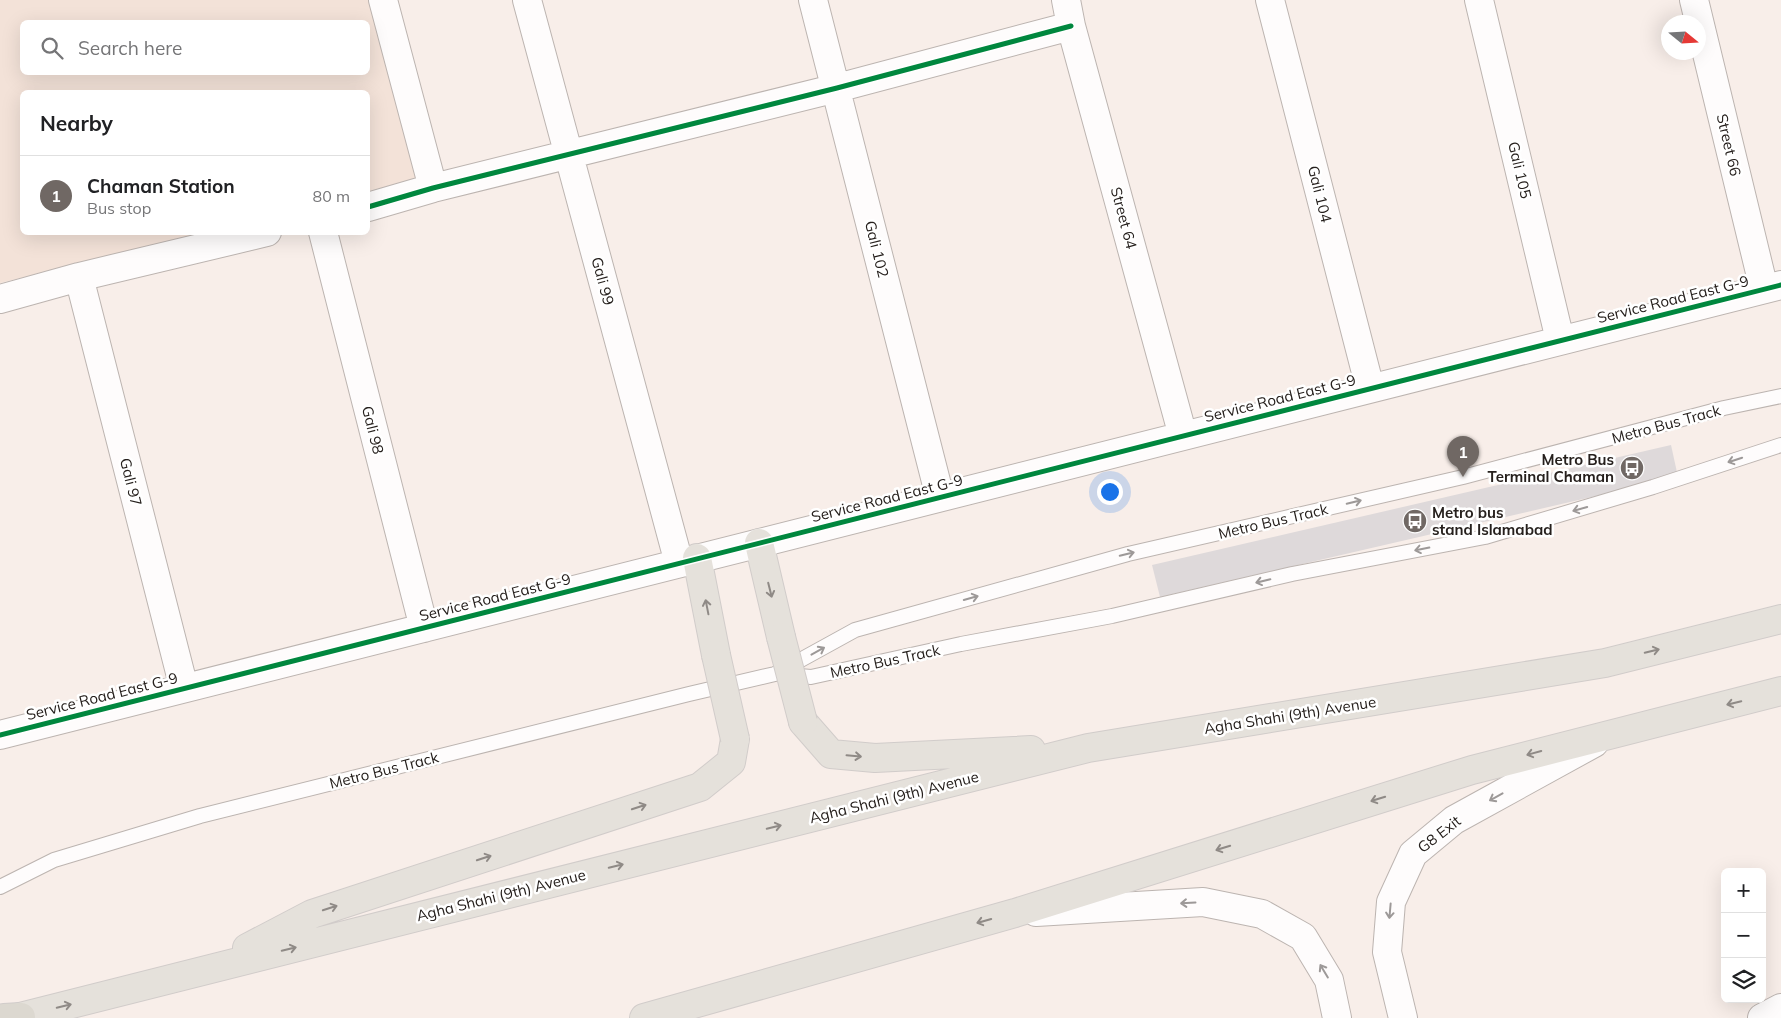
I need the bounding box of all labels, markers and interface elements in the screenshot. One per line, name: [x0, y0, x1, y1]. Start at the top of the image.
north arrow: [1661, 15, 1706, 60]
search box: [20, 20, 370, 75]
icon: search: [38, 34, 66, 62]
text: Search here: [78, 36, 182, 60]
text: Nearby: [40, 110, 113, 136]
street label: Street 66: [1713, 112, 1745, 178]
street label: Gali 105: [1504, 140, 1536, 200]
street label: Gali 104: [1304, 164, 1336, 224]
text: Chaman Station: [87, 174, 235, 198]
street label: Street 64: [1107, 185, 1141, 251]
text: 1: [51, 186, 61, 206]
text: 80 m: [313, 186, 350, 206]
text: Bus stop: [87, 198, 151, 218]
street label: Gali 102: [861, 219, 893, 279]
street label: Gali 99: [587, 255, 619, 307]
street label: Service Road East G-9: [1595, 271, 1751, 327]
street label: Service Road East G-9: [1202, 370, 1358, 426]
street label: Metro Bus Track: [1610, 400, 1723, 448]
street label: Gali 98: [358, 404, 388, 456]
pin: 1: [1447, 436, 1479, 477]
place label: Metro Bus Terminal Chaman: [1488, 450, 1614, 486]
bus stop icon: Metro Bus Terminal Chaman: [1619, 455, 1645, 481]
street label: Gali 97: [116, 456, 146, 508]
one-way arrow: [1727, 456, 1743, 466]
street label: Service Road East G-9: [809, 470, 965, 526]
your location: [1097, 479, 1123, 505]
one-way arrow: [1345, 497, 1361, 506]
street label: Metro Bus Track: [1216, 499, 1330, 543]
place label: Metro bus stand Islamabad: [1432, 503, 1553, 539]
one-way arrow: [1572, 505, 1588, 514]
bus stop icon: Metro bus stand Islamabad: [1402, 508, 1428, 534]
one-way arrow: [1415, 545, 1431, 554]
one-way arrow: [1119, 549, 1135, 559]
street label: Service Road East G-9: [417, 569, 573, 625]
one-way arrow: [1256, 577, 1272, 586]
one-way arrow: [766, 581, 775, 597]
one-way arrow: [962, 593, 978, 602]
one-way arrow: [701, 599, 711, 615]
street label: Metro Bus Track: [828, 640, 942, 682]
one-way arrow: [810, 645, 824, 655]
one-way arrow: [1643, 646, 1659, 655]
street label: Service Road East G-9: [24, 668, 180, 724]
street label: Agha Shahi (9th) Avenue: [1203, 692, 1377, 738]
one-way arrow: [1726, 699, 1742, 708]
street label: Metro Bus Track: [327, 747, 441, 793]
one-way arrow: [1526, 749, 1542, 759]
one-way arrow: [846, 752, 862, 761]
street label: Agha Shahi (9th) Avenue: [807, 767, 981, 827]
one-way arrow: [1489, 793, 1503, 803]
one-way arrow: [1371, 795, 1387, 805]
one-way arrow: [630, 802, 646, 811]
street label: G8 Exit: [1414, 811, 1464, 857]
one-way arrow: [765, 822, 781, 831]
one-way arrow: [1215, 843, 1231, 853]
one-way arrow: [476, 852, 492, 862]
one-way arrow: [608, 861, 624, 871]
street label: Agha Shahi (9th) Avenue: [414, 865, 588, 925]
map controls: [1721, 868, 1766, 1003]
button: +: [1721, 868, 1766, 913]
one-way arrow: [1180, 899, 1196, 908]
one-way arrow: [322, 903, 337, 912]
one-way arrow: [1385, 903, 1395, 919]
button: −: [1721, 913, 1766, 958]
one-way arrow: [977, 917, 993, 927]
one-way arrow: [280, 943, 296, 953]
button: layers: [1721, 958, 1766, 1003]
one-way arrow: [1318, 965, 1328, 979]
one-way arrow: [55, 1001, 71, 1010]

